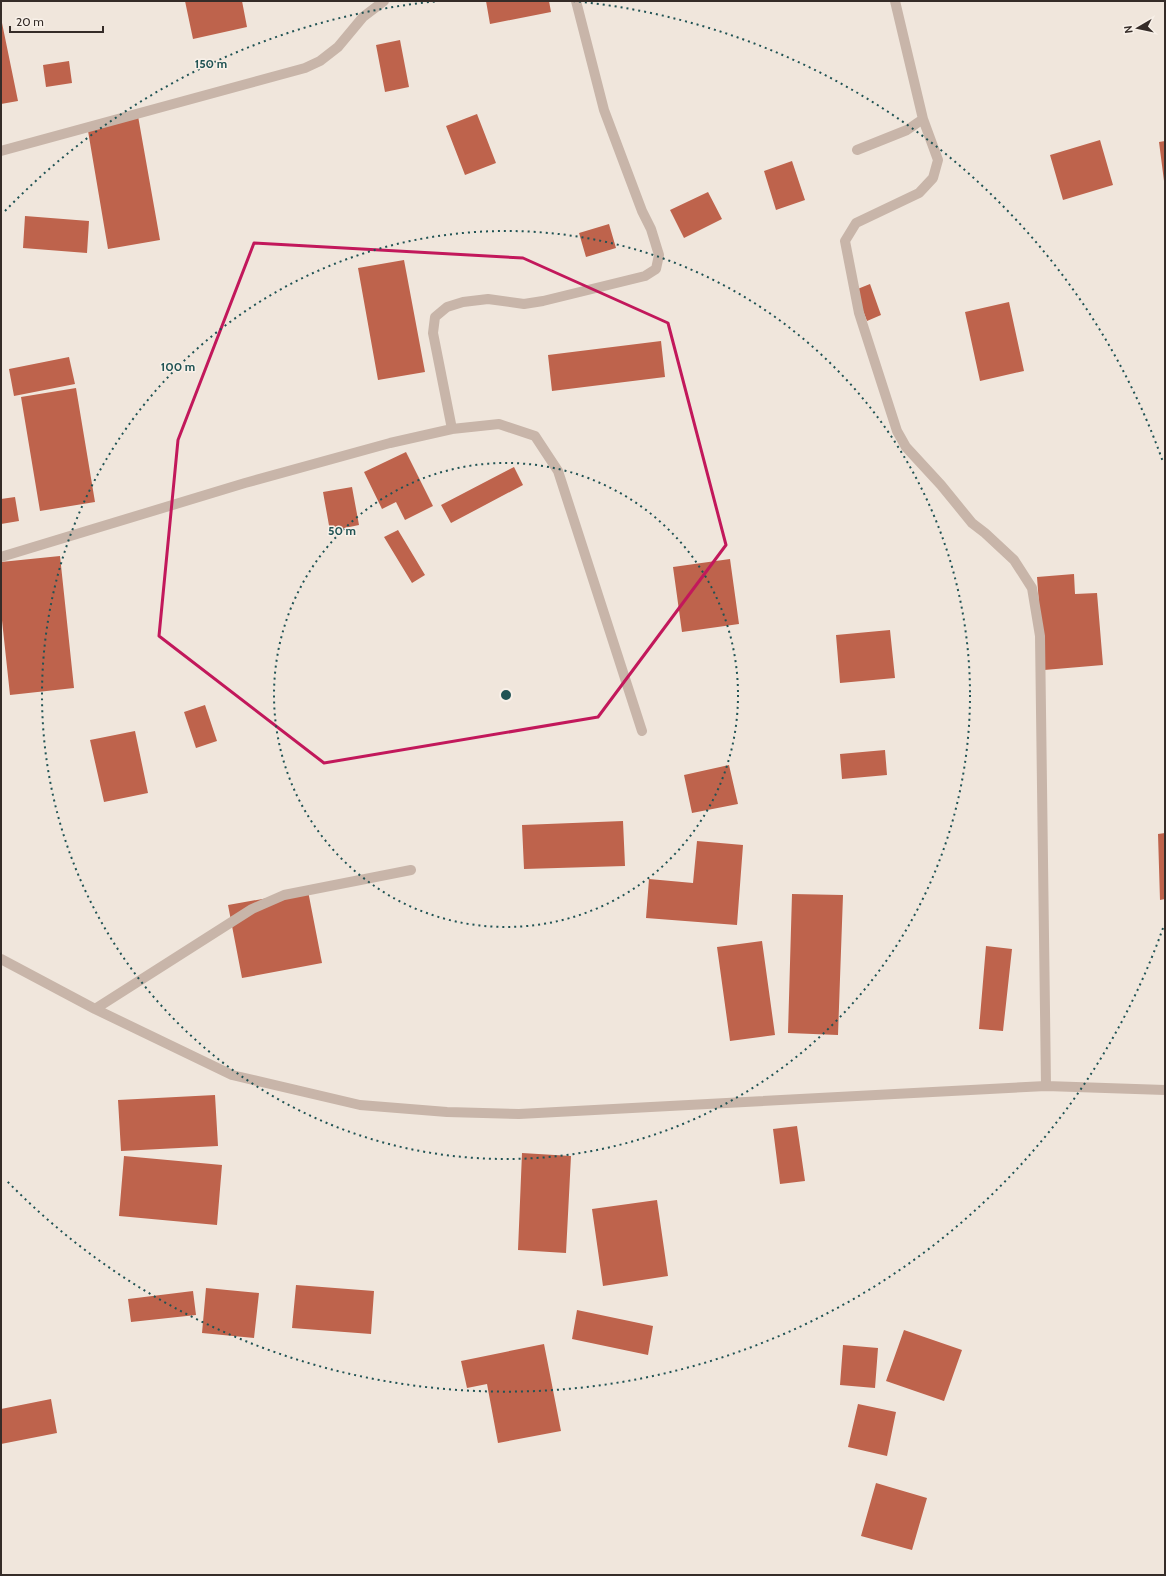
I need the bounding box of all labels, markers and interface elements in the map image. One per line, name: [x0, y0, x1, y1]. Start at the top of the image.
scale bar: [10, 8, 103, 34]
north arrow: [1118, 8, 1158, 48]
text: 20 m: [16, 14, 44, 29]
text: N: [1121, 25, 1136, 35]
text: 150 m: [195, 56, 227, 71]
text: 100 m: [161, 359, 195, 374]
text: 50 m: [328, 523, 356, 538]
centre of rings: [499, 688, 513, 702]

